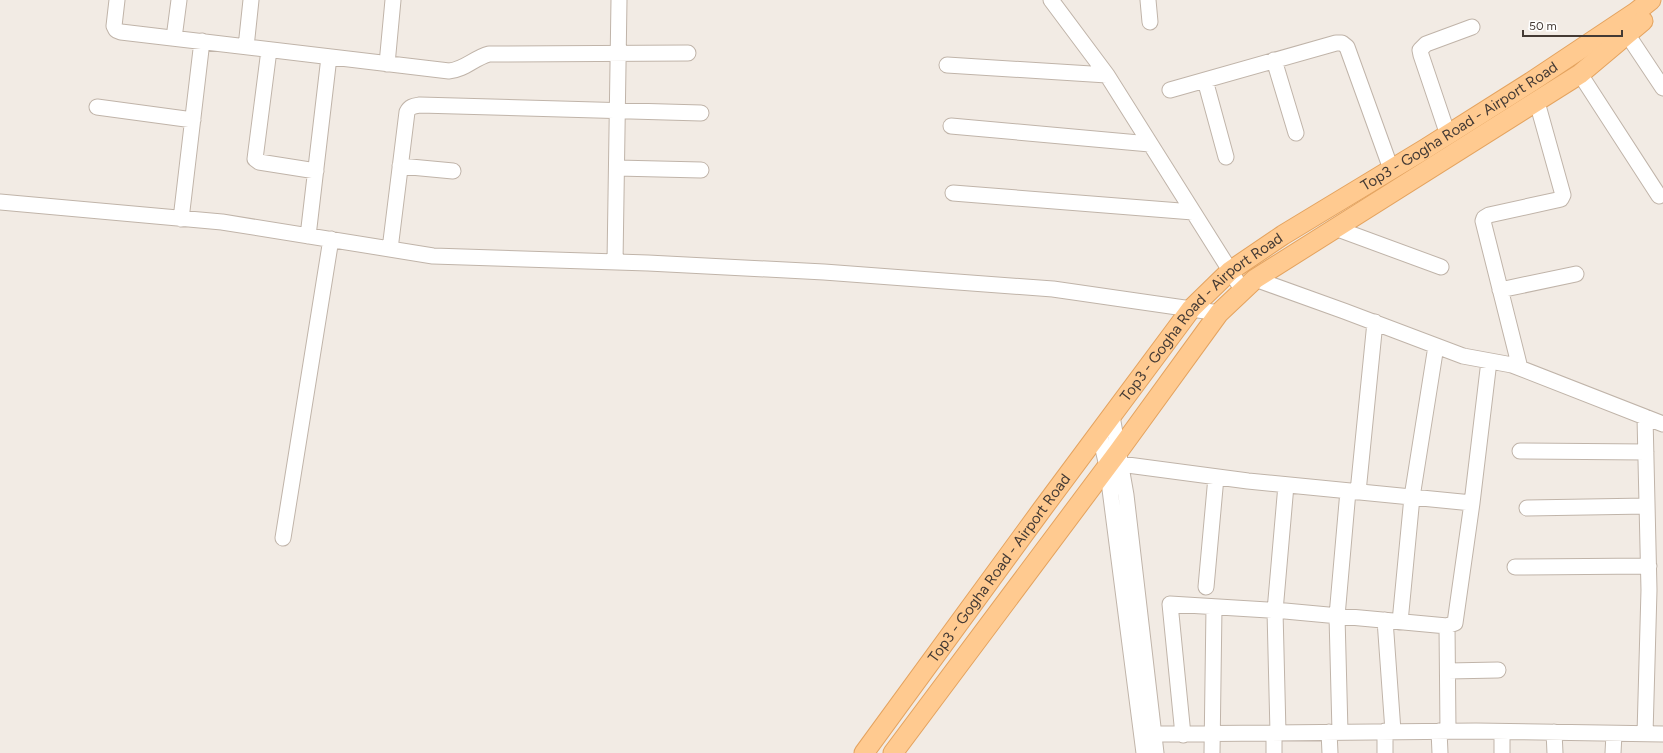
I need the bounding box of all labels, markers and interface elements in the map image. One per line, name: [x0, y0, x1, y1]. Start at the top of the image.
scale bar: [1523, 12, 1622, 38]
text: 50 m: [1529, 19, 1557, 33]
street label: Top3 - Gogha Road - Airport Road: [1357, 58, 1561, 195]
street label: Top3 - Gogha Road - Airport Road: [1116, 229, 1286, 405]
street label: Top3 - Gogha Road - Airport Road: [924, 470, 1074, 666]

